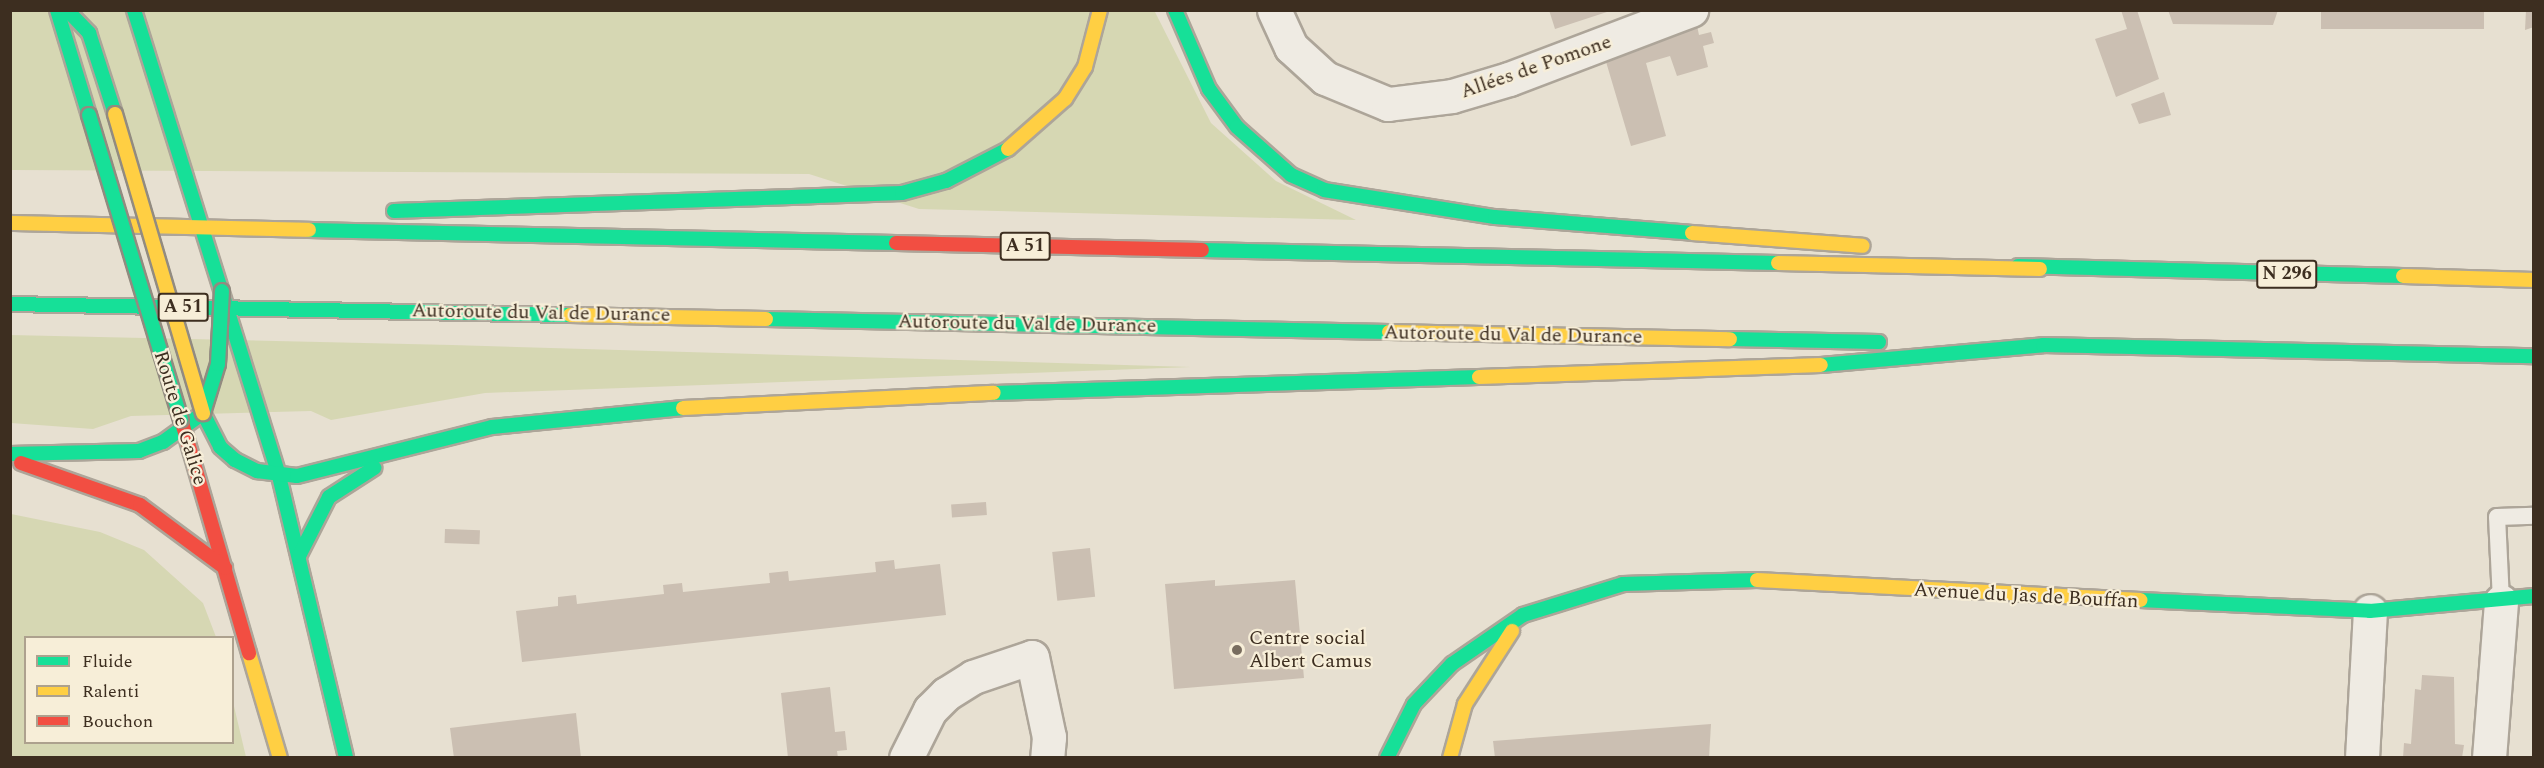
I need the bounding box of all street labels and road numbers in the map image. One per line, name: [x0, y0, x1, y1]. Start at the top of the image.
street label: Allées de Pomone: [1457, 30, 1615, 104]
road number: A 51: [1000, 231, 1050, 261]
road number: N 296: [2256, 259, 2318, 289]
road number: A 51: [158, 292, 208, 322]
street label: Autoroute du Val de Durance: [412, 299, 670, 327]
street label: Autoroute du Val de Durance: [898, 310, 1156, 338]
street label: Autoroute du Val de Durance: [1384, 321, 1642, 349]
street label: Route de Galice: [148, 348, 212, 488]
street label: Avenue du Jas de Bouffan: [1913, 578, 2139, 614]

